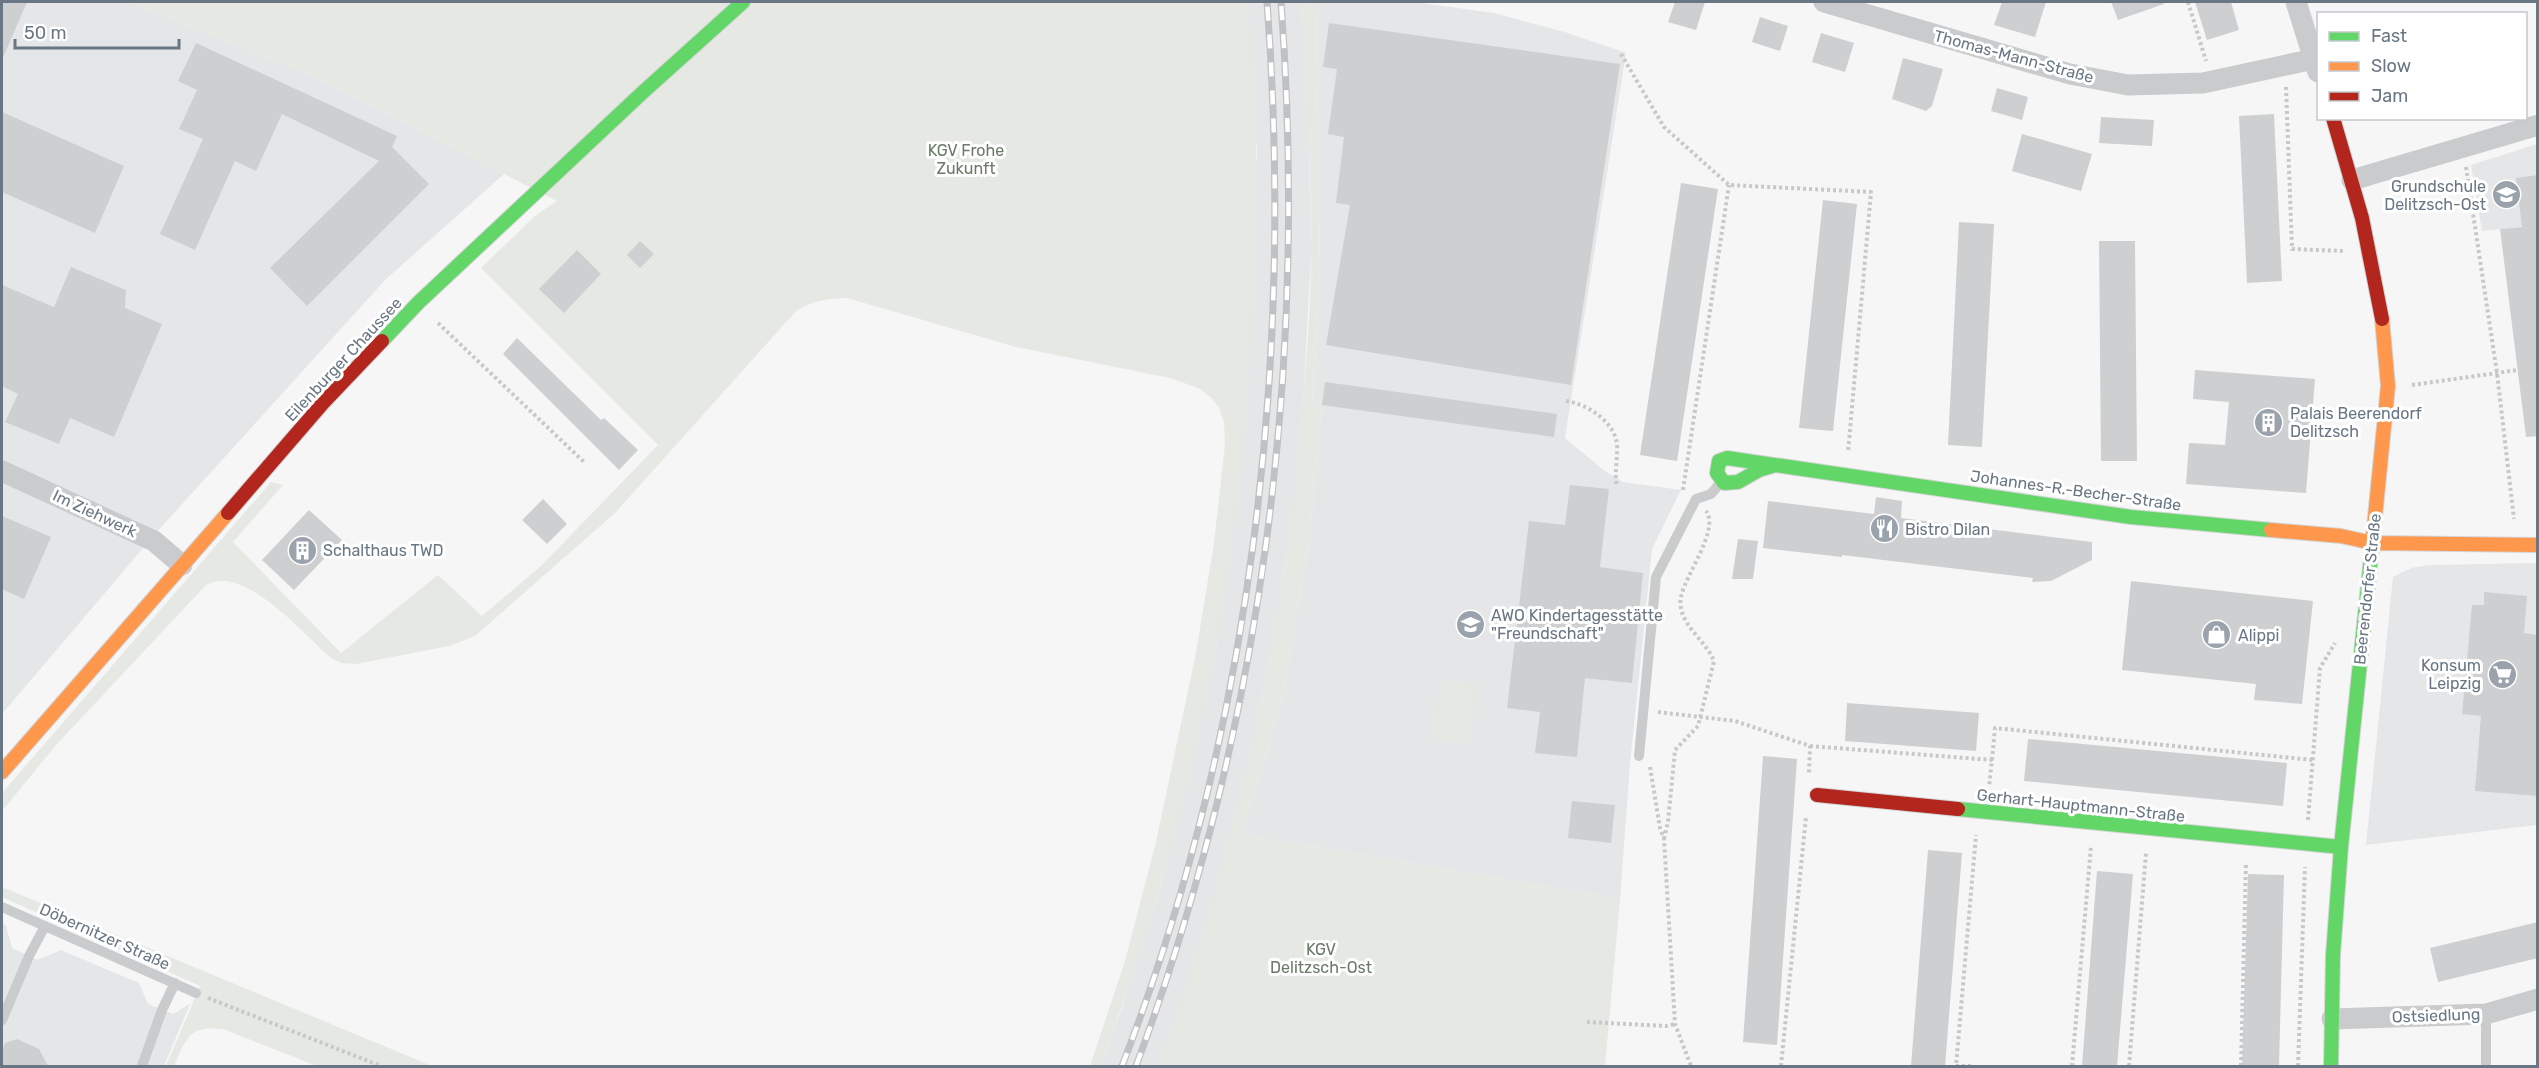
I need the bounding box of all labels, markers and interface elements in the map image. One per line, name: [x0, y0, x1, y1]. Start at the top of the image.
scale bar: [15, 12, 178, 50]
legend: [2317, 12, 2527, 120]
text: 50 m: [24, 22, 67, 44]
text: Fast: [2371, 25, 2407, 47]
street label: Thomas-Mann-Straße: [1932, 26, 2096, 87]
text: Slow: [2371, 55, 2411, 77]
text: Jam: [2371, 85, 2408, 107]
park label: KGV Frohe Zukunft: [928, 141, 1004, 178]
place label: Grundschule Delitzsch-Ost: [2384, 177, 2486, 214]
school or university icon: Grundschule Delitzsch-Ost: [2491, 179, 2523, 211]
street label: Eilenburger Chaussee: [281, 293, 406, 425]
place label: Palais Beerendorf Delitzsch: [2290, 404, 2423, 441]
building icon: Palais Beerendorf Delitzsch: [2253, 406, 2285, 438]
street label: Johannes-R.-Becher-Straße: [1969, 466, 2183, 515]
street label: Im Ziehwerk: [50, 486, 140, 541]
street label: Beerendorfer Straße: [2350, 512, 2385, 666]
restaurant icon: Bistro Dilan: [1868, 513, 1900, 545]
place label: Bistro Dilan: [1905, 520, 1990, 539]
building icon: Schalthaus TWD: [286, 534, 318, 566]
place label: Schalthaus TWD: [323, 541, 444, 560]
place label: AWO Kindertagesstätte "Freundschaft": [1491, 606, 1663, 643]
school or university icon: AWO Kindertagesstätte "Freundschaft": [1454, 608, 1486, 640]
shop icon: Alippi: [2201, 619, 2233, 651]
place label: Alippi: [2238, 626, 2279, 645]
place label: Konsum Leipzig: [2421, 656, 2481, 693]
supermarket icon: Konsum Leipzig: [2486, 658, 2518, 690]
street label: Gerhart-Hauptmann-Straße: [1976, 785, 2186, 826]
street label: Döbernitzer Straße: [37, 899, 173, 974]
park label: KGV Delitzsch-Ost: [1270, 940, 1372, 977]
street label: Ostsiedlung: [2391, 1004, 2481, 1027]

